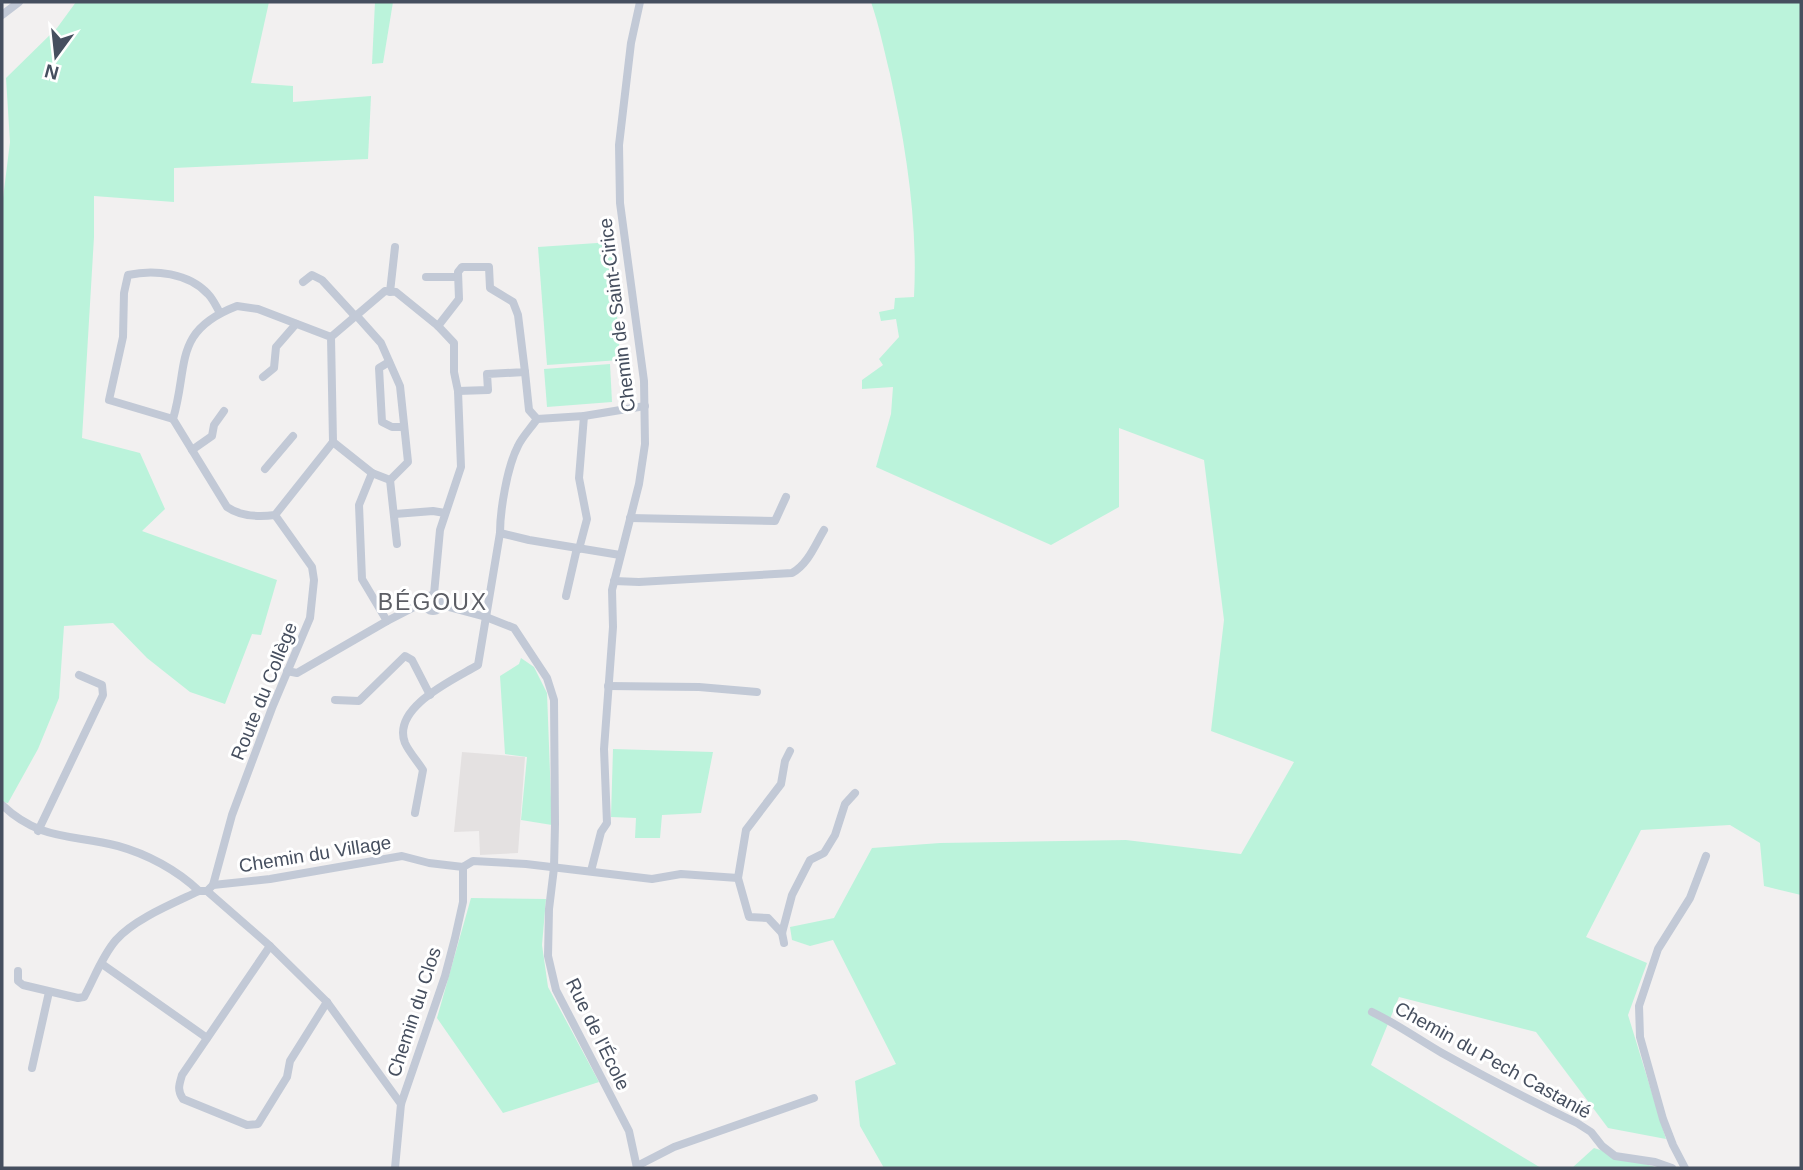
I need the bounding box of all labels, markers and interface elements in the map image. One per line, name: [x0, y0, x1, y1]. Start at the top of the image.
north arrow: [21, 21, 91, 91]
text: N: [42, 60, 61, 84]
street label: Chemin de Saint-Cirice: [595, 217, 639, 413]
district label: BÉGOUX: [378, 589, 488, 615]
street label: Route du Collège: [227, 619, 301, 763]
street label: Chemin du Village: [237, 832, 393, 876]
street label: Chemin du Clos: [383, 944, 445, 1080]
street label: Rue de l'École: [562, 975, 634, 1093]
street label: Chemin du Pech Castanié: [1391, 997, 1595, 1123]

